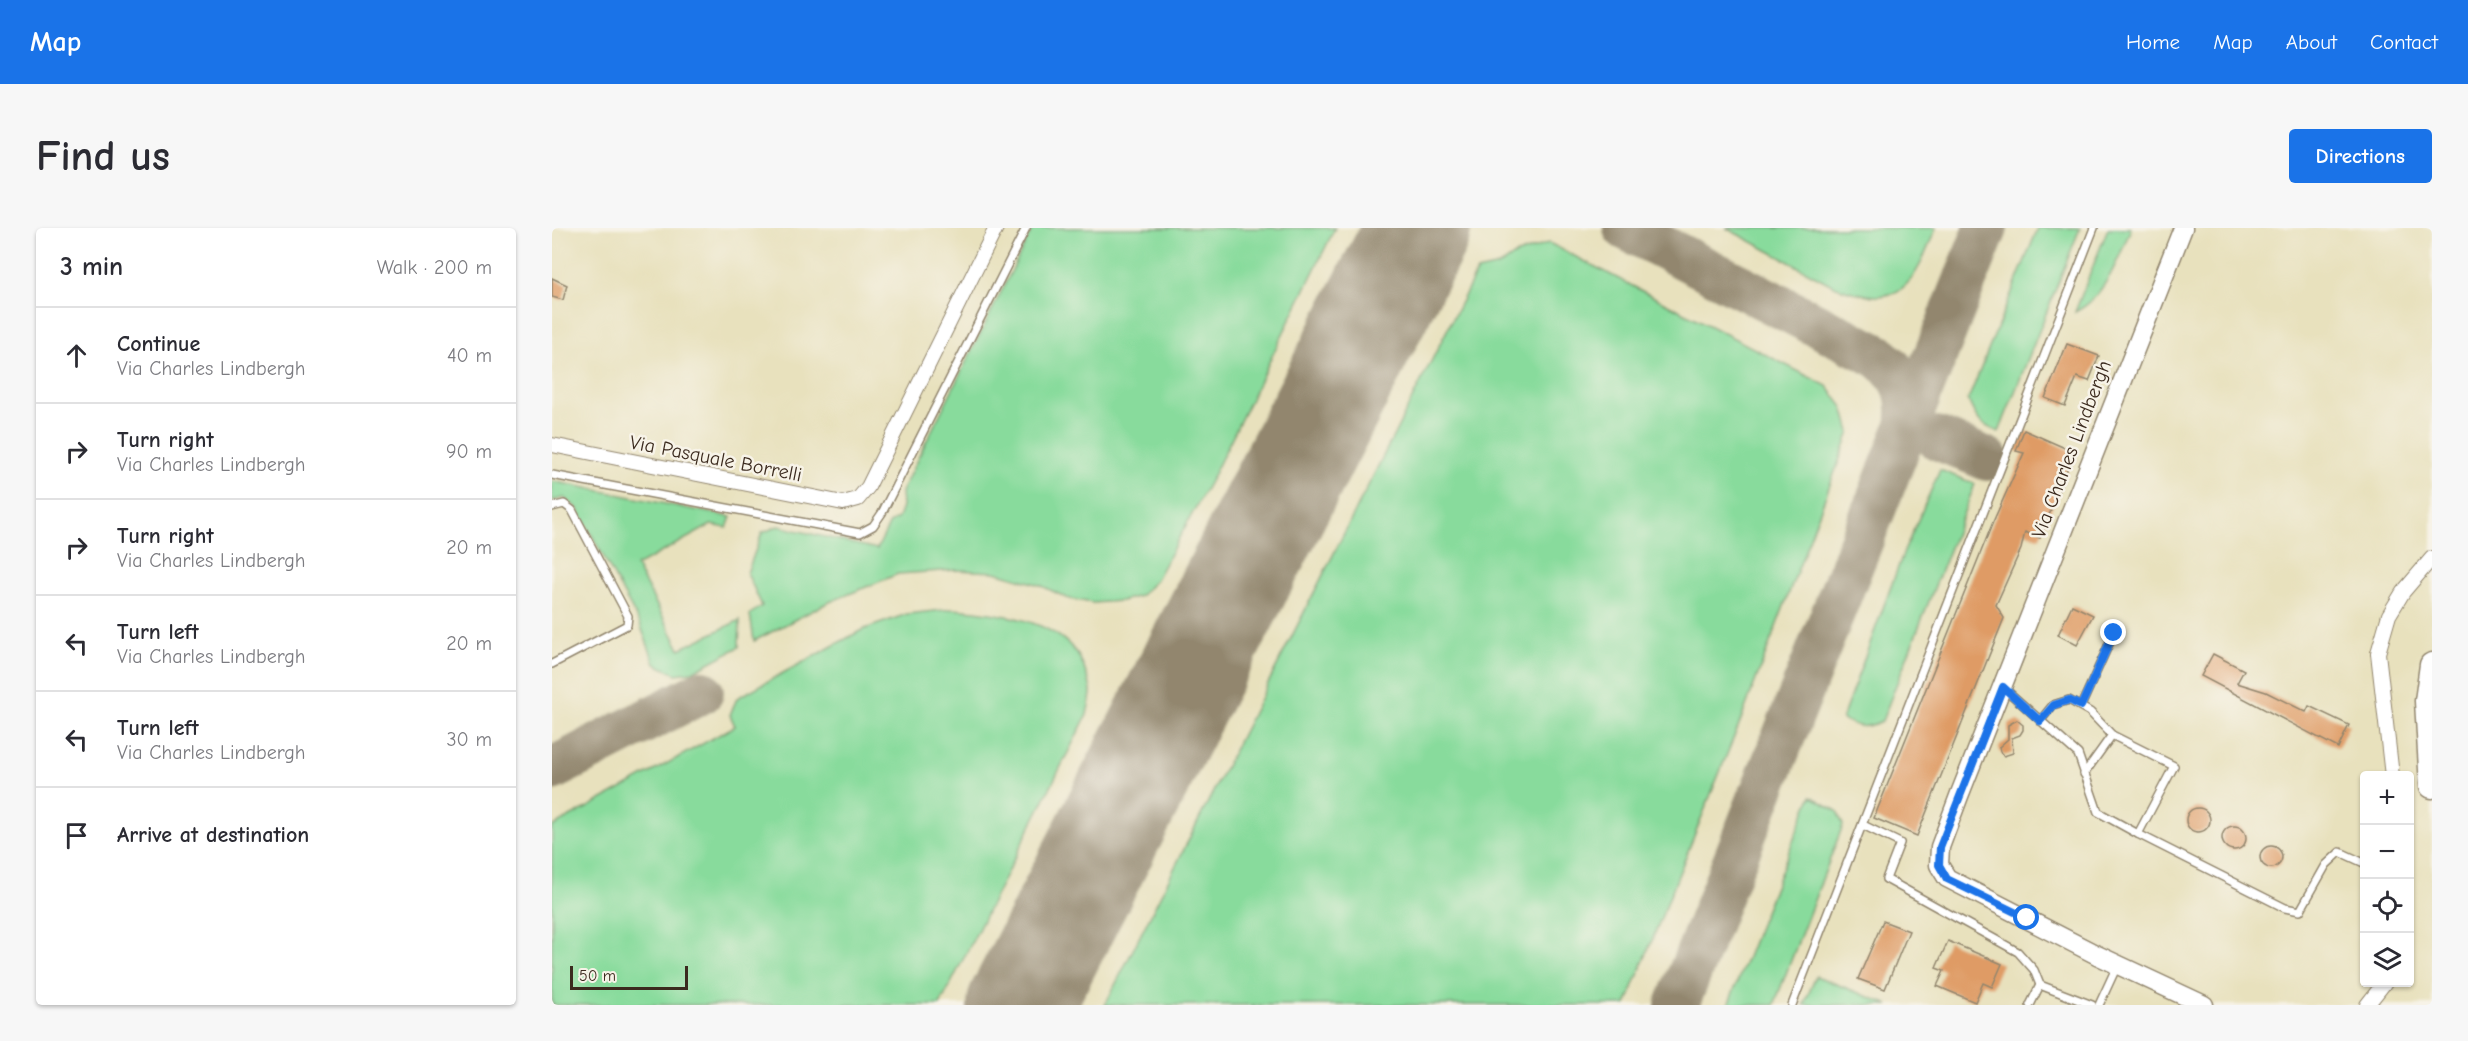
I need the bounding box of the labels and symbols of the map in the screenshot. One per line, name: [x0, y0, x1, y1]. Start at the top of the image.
street label: Via Charles Lindbergh: [2027, 357, 2116, 541]
street label: Via Pasquale Borrelli: [628, 431, 804, 486]
route end: [2100, 619, 2126, 645]
route start: [2013, 904, 2039, 930]
scale bar: [570, 963, 688, 990]

